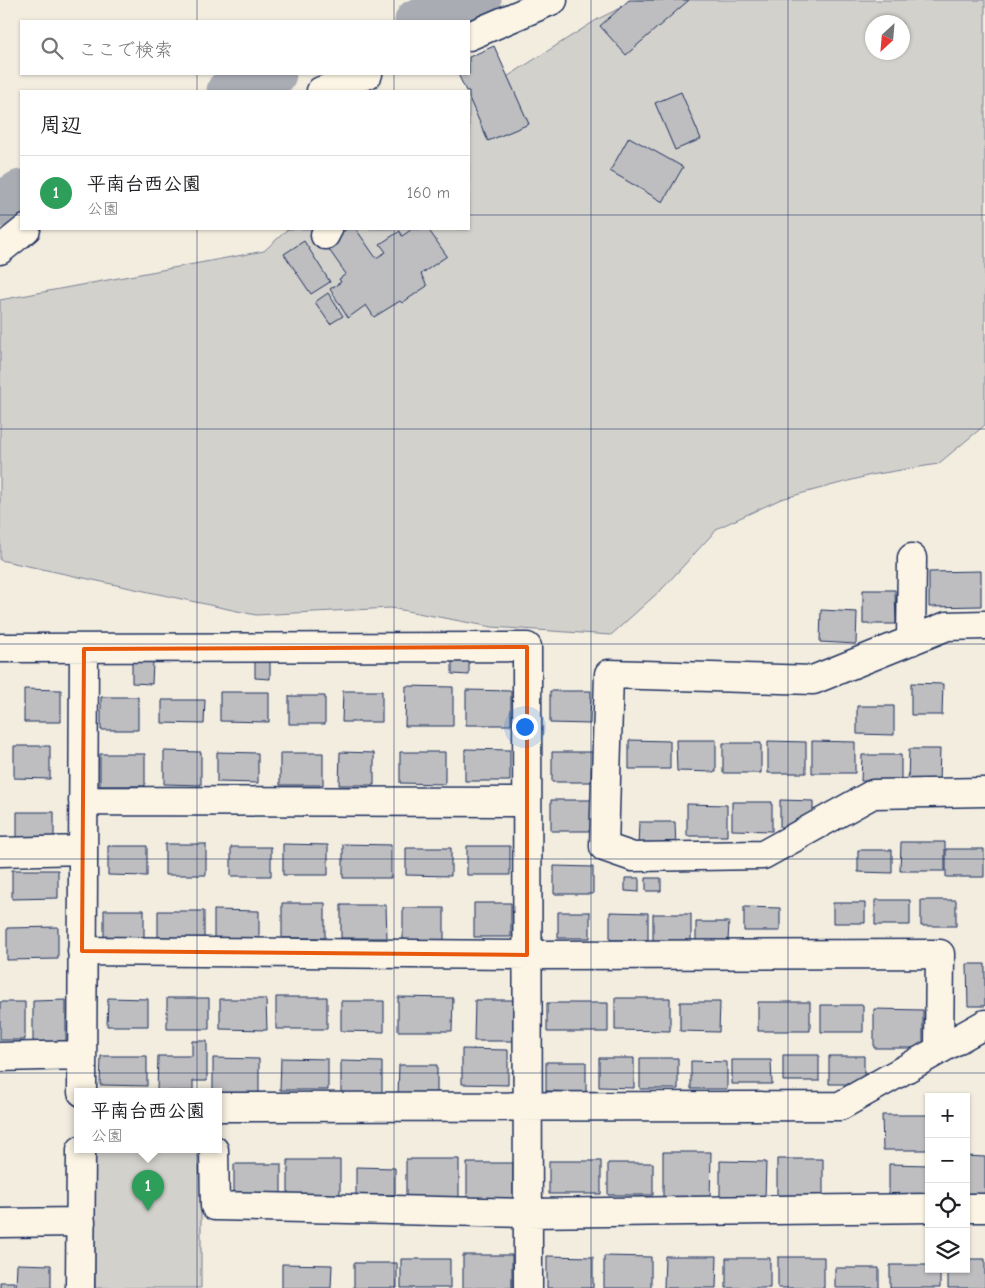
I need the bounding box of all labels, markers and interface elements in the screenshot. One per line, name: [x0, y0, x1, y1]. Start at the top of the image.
north arrow: [865, 15, 910, 60]
search box: [20, 20, 470, 75]
icon: search: [38, 34, 66, 62]
text: ここで検索: [78, 39, 173, 61]
text: 周辺: [40, 113, 82, 137]
text: 平南台西公園: [87, 173, 201, 195]
text: 1: [53, 184, 59, 202]
text: 160 m: [407, 184, 450, 202]
text: 公園: [87, 200, 119, 218]
your location: [512, 714, 538, 740]
popup: [74, 1088, 222, 1153]
map controls: [925, 1093, 970, 1273]
button: +: [925, 1093, 970, 1138]
text: 平南台西公園: [91, 1100, 205, 1122]
text: 公園: [91, 1127, 123, 1145]
button: −: [925, 1138, 970, 1183]
pin: 1: [132, 1170, 164, 1211]
button: locate: [925, 1183, 970, 1228]
button: layers: [925, 1228, 970, 1273]

